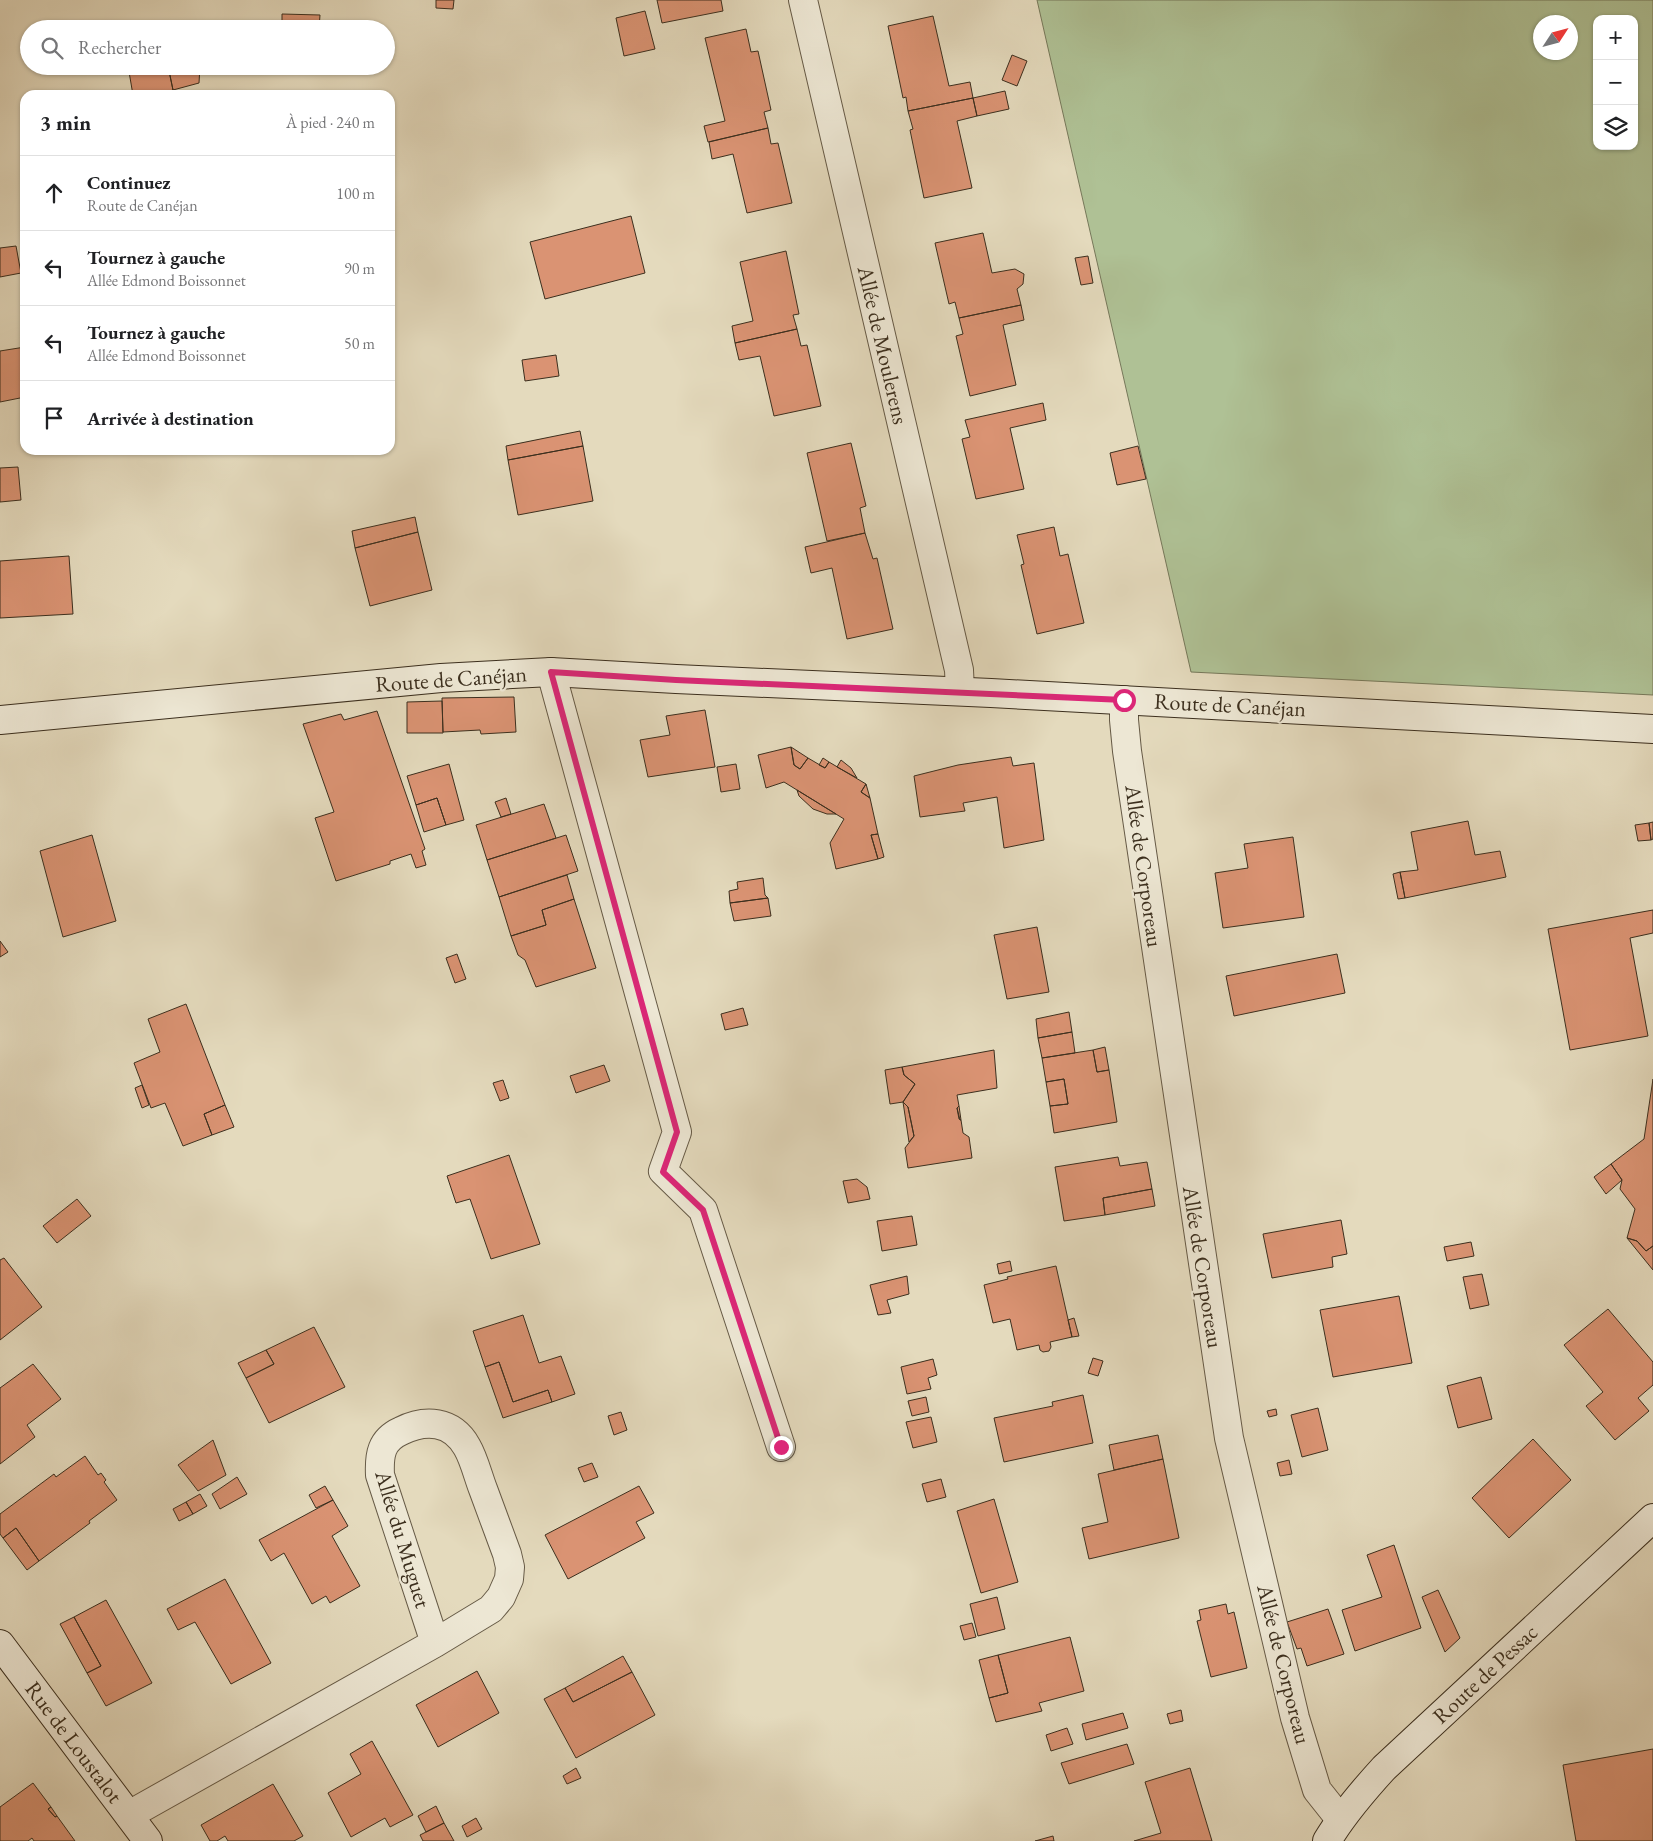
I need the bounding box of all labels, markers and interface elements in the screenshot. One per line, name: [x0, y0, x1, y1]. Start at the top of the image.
north arrow: [1533, 15, 1578, 60]
map controls: [1593, 15, 1638, 150]
button: +: [1593, 15, 1638, 60]
search box: [20, 20, 395, 75]
icon: search: [38, 34, 66, 62]
text: Rechercher: [78, 35, 161, 60]
button: −: [1593, 60, 1638, 105]
button: layers: [1593, 105, 1638, 150]
text: 3 min: [40, 109, 91, 136]
text: À pied · 240 m: [286, 112, 375, 133]
text: Continuez: [87, 170, 171, 195]
icon: ahead: [40, 179, 68, 207]
text: 100 m: [336, 183, 375, 204]
text: Route de Canéjan: [87, 195, 198, 216]
text: Tournez à gauche: [87, 245, 225, 270]
icon: left: [40, 254, 68, 282]
text: 90 m: [344, 258, 375, 279]
street label: Allée de Moulerens: [850, 262, 915, 427]
text: Allée Edmond Boissonnet: [87, 270, 246, 291]
text: Tournez à gauche: [87, 320, 225, 345]
icon: left: [40, 329, 68, 357]
text: 50 m: [344, 333, 375, 354]
text: Allée Edmond Boissonnet: [87, 345, 246, 366]
icon: arrive: [40, 404, 68, 432]
text: Arrivée à destination: [87, 406, 254, 431]
street label: Route de Canéjan: [374, 659, 528, 699]
street label: Route de Canéjan: [1153, 687, 1307, 723]
route start: [1113, 689, 1136, 712]
street label: Allée de Corporeau: [1118, 782, 1170, 949]
street label: Allée de Corporeau: [1176, 1183, 1230, 1351]
route end: [770, 1436, 793, 1459]
street label: Allée du Muguet: [368, 1466, 438, 1611]
street label: Allée de Corporeau: [1250, 1580, 1318, 1747]
street label: Route de Pessac: [1426, 1618, 1544, 1730]
street label: Rue de Loustalot: [19, 1675, 129, 1809]

